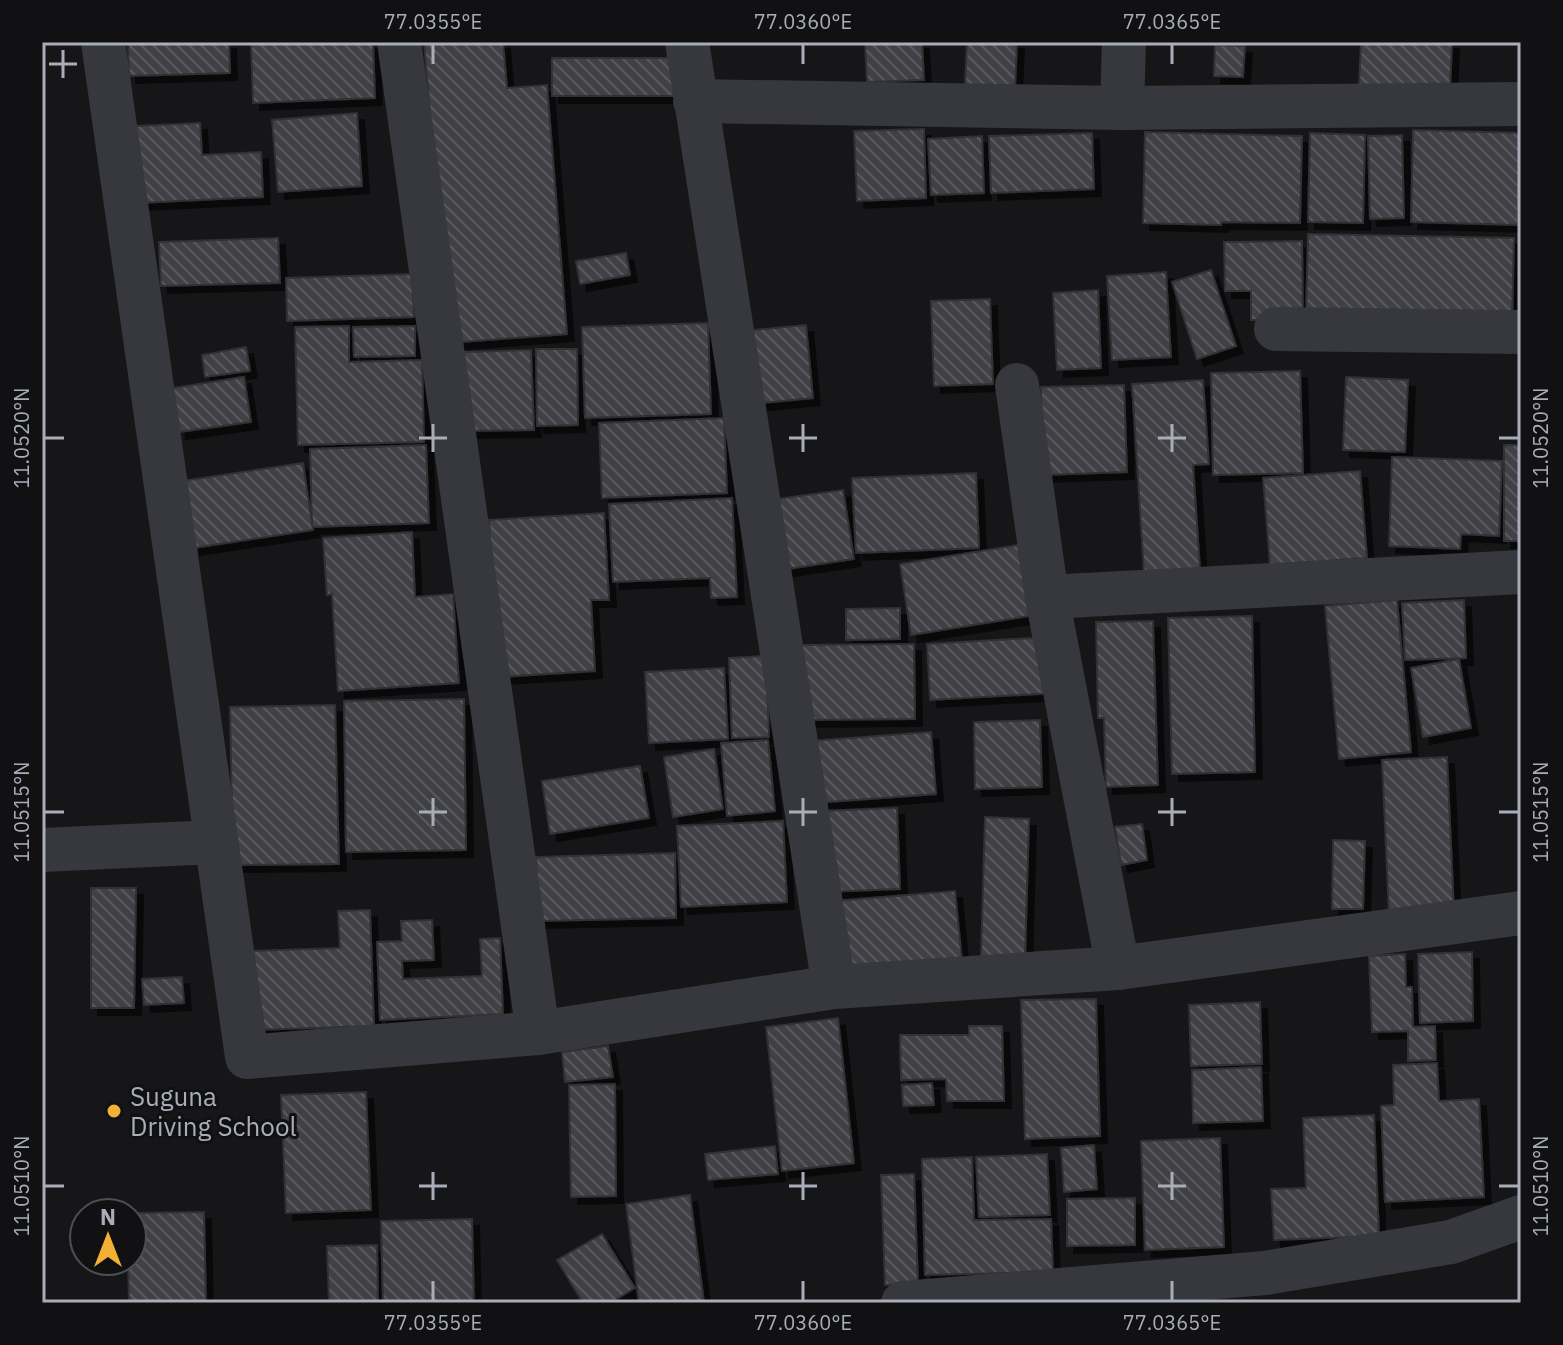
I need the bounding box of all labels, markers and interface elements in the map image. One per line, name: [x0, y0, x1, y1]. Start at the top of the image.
text: 77.0355°E: [384, 8, 482, 35]
text: 77.0360°E: [754, 8, 852, 35]
text: 77.0365°E: [1123, 8, 1221, 35]
text: 11.0520°N: [8, 388, 35, 488]
text: 11.0520°N: [1527, 388, 1554, 488]
text: 11.0515°N: [8, 762, 35, 862]
text: 11.0515°N: [1527, 762, 1554, 862]
place label: Suguna Driving School: [130, 1079, 297, 1143]
marker: Suguna Driving School: [105, 1102, 123, 1120]
text: 11.0510°N: [8, 1136, 35, 1236]
text: 11.0510°N: [1527, 1136, 1554, 1236]
north arrow: [68, 1197, 148, 1277]
text: N: [100, 1202, 116, 1231]
text: 77.0355°E: [384, 1309, 482, 1336]
text: 77.0360°E: [754, 1309, 852, 1336]
text: 77.0365°E: [1123, 1309, 1221, 1336]

